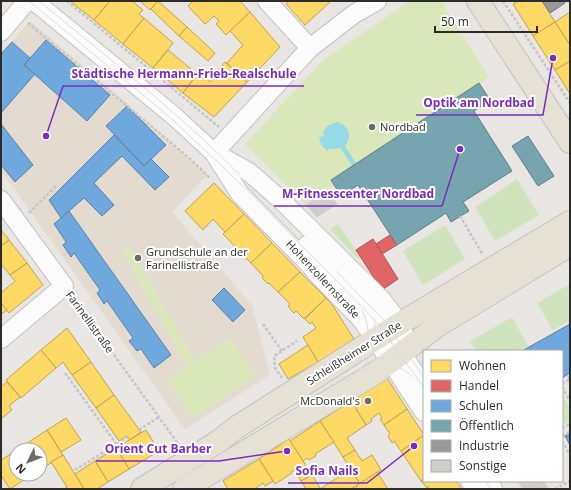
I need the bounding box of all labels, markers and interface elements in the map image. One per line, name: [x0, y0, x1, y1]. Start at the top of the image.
scale bar: [435, 8, 537, 34]
text: 50 m: [441, 13, 469, 30]
callout: Städtische Hermann-Frieb-Realschule: [63, 62, 304, 86]
text: Städtische Hermann-Frieb-Realschule: [72, 65, 296, 82]
callout: Optik am Nordbad: [416, 91, 543, 115]
text: Optik am Nordbad: [423, 94, 535, 111]
place label: Nordbad: [380, 119, 426, 134]
marker: Nordbad: [367, 122, 377, 132]
callout: M-Fitnesscenter Nordbad: [274, 182, 442, 206]
text: M-Fitnesscenter Nordbad: [282, 185, 434, 202]
street label: Hohenzollernstraße: [283, 236, 364, 321]
place label: Grundschule an der Farinellistraße: [146, 244, 248, 272]
marker: Grundschule an der Farinellistraße: [133, 253, 143, 263]
street label: Farinellistraße: [63, 288, 118, 356]
street label: Schleißheimer Straße: [303, 317, 404, 388]
legend: [423, 350, 563, 482]
text: Wohnen: [459, 357, 506, 374]
text: Handel: [459, 377, 499, 394]
place label: McDonald's: [300, 393, 360, 408]
marker: McDonald's: [363, 396, 373, 406]
text: Schulen: [459, 397, 503, 414]
text: Öffentlich: [459, 417, 514, 434]
callout: Orient Cut Barber: [96, 437, 219, 461]
text: Industrie: [459, 437, 509, 454]
text: Orient Cut Barber: [105, 440, 212, 457]
north arrow: [8, 442, 48, 482]
text: Sonstige: [459, 457, 507, 474]
callout: Sofia Nails: [288, 459, 367, 483]
text: N: [12, 461, 29, 478]
text: Sofia Nails: [296, 462, 359, 479]

